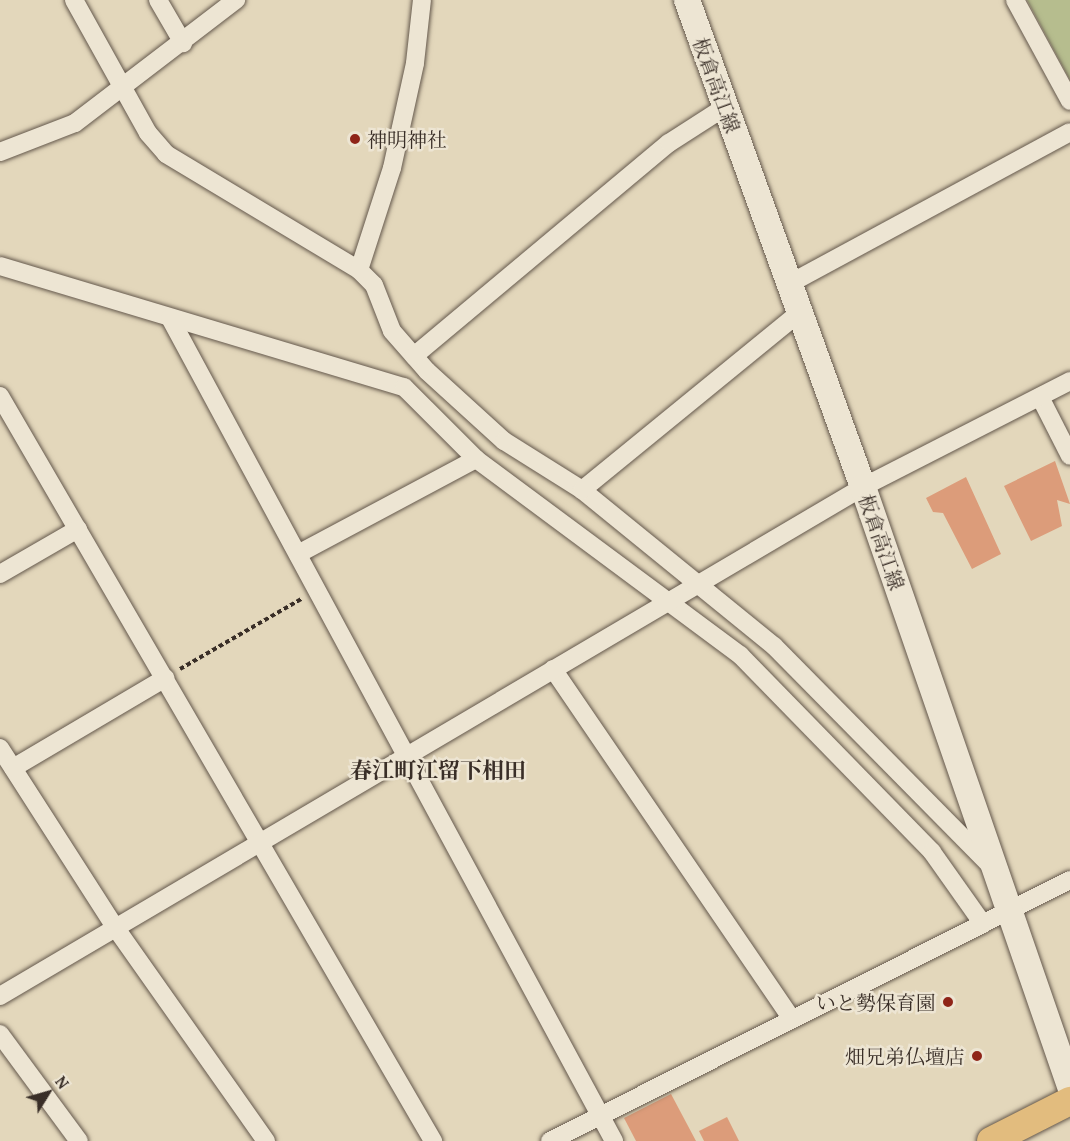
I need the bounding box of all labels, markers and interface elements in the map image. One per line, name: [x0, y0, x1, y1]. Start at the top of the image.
street label: 板倉高江線: [689, 34, 745, 136]
place label: 神明神社: [367, 127, 447, 151]
marker: 神明神社: [348, 132, 362, 146]
street label: 板倉高江線: [854, 491, 910, 593]
district label: 春江町江留下相田: [350, 758, 526, 784]
place label: いと勢保育園: [816, 990, 936, 1014]
marker: いと勢保育園: [941, 995, 955, 1009]
place label: 畑兄弟仏壇店: [845, 1044, 965, 1068]
marker: 畑兄弟仏壇店: [970, 1049, 984, 1063]
north arrow: [18, 1063, 78, 1123]
text: N: [50, 1071, 75, 1094]

